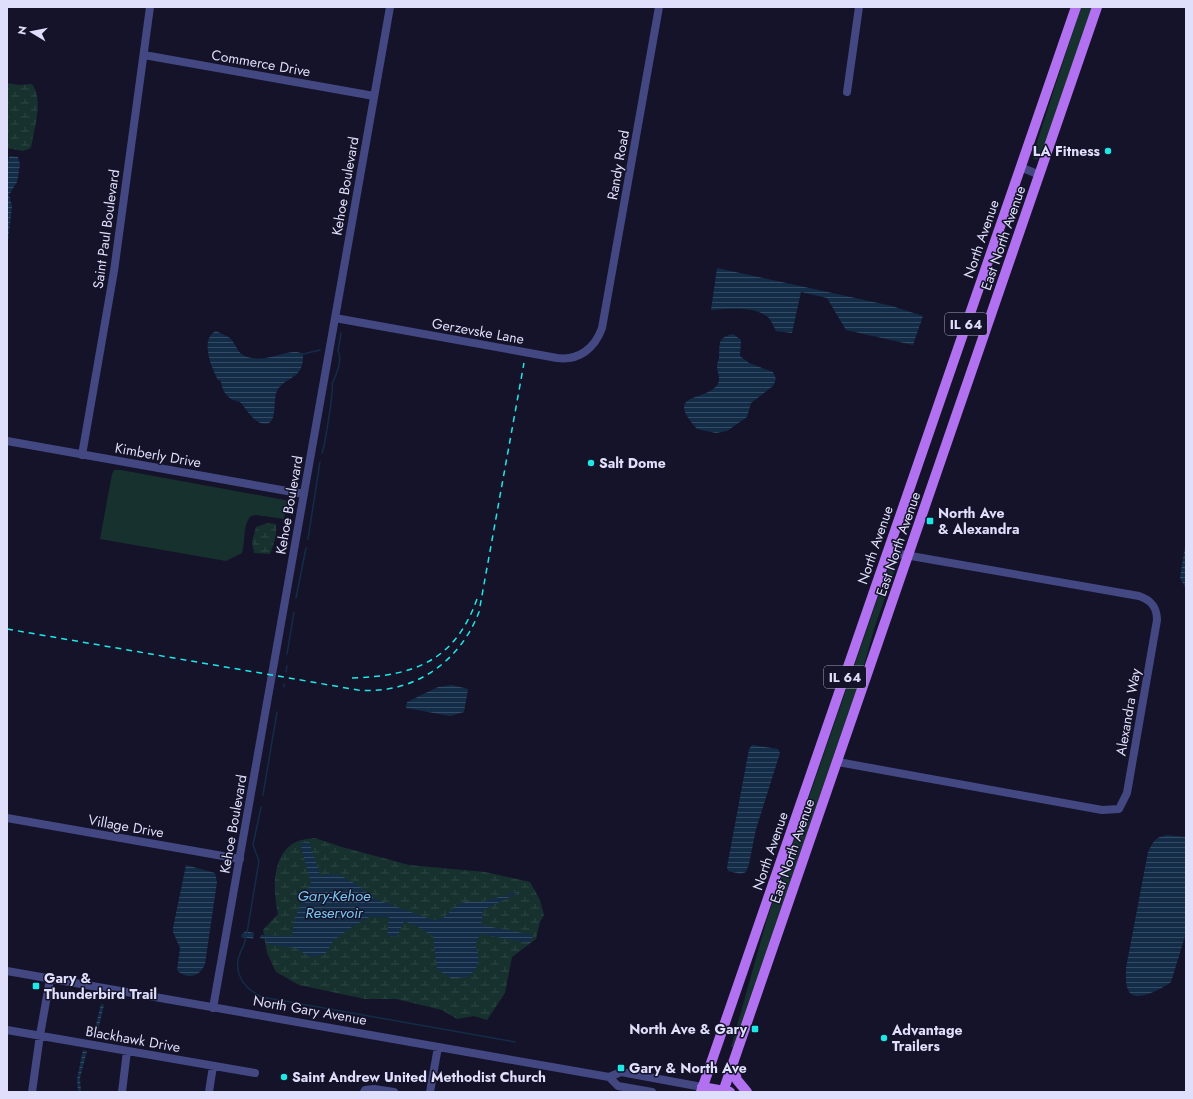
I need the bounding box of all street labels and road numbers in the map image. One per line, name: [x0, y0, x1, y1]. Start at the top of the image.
street label: Commerce Drive: [210, 44, 312, 82]
street label: Randy Road: [602, 129, 634, 201]
street label: Kehoe Boulevard: [326, 135, 364, 237]
street label: Saint Paul Boulevard: [88, 168, 124, 290]
street label: East North Avenue: [977, 184, 1029, 292]
street label: North Avenue: [960, 198, 1002, 280]
street label: Gerzevske Lane: [430, 313, 526, 349]
road number: IL 64: [945, 313, 987, 335]
street label: Kimberly Drive: [113, 438, 203, 472]
street label: Kehoe Boulevard: [270, 454, 308, 556]
street label: East North Avenue: [872, 490, 924, 598]
street label: North Avenue: [854, 504, 896, 586]
road number: IL 64: [824, 666, 866, 688]
street label: Alexandra Way: [1110, 666, 1146, 757]
street label: Kehoe Boulevard: [214, 773, 252, 875]
street label: East North Avenue: [765, 796, 819, 906]
street label: North Avenue: [747, 809, 793, 893]
street label: Village Drive: [87, 810, 165, 842]
street label: North Gary Avenue: [252, 990, 368, 1030]
street label: Blackhawk Drive: [84, 1021, 182, 1057]

